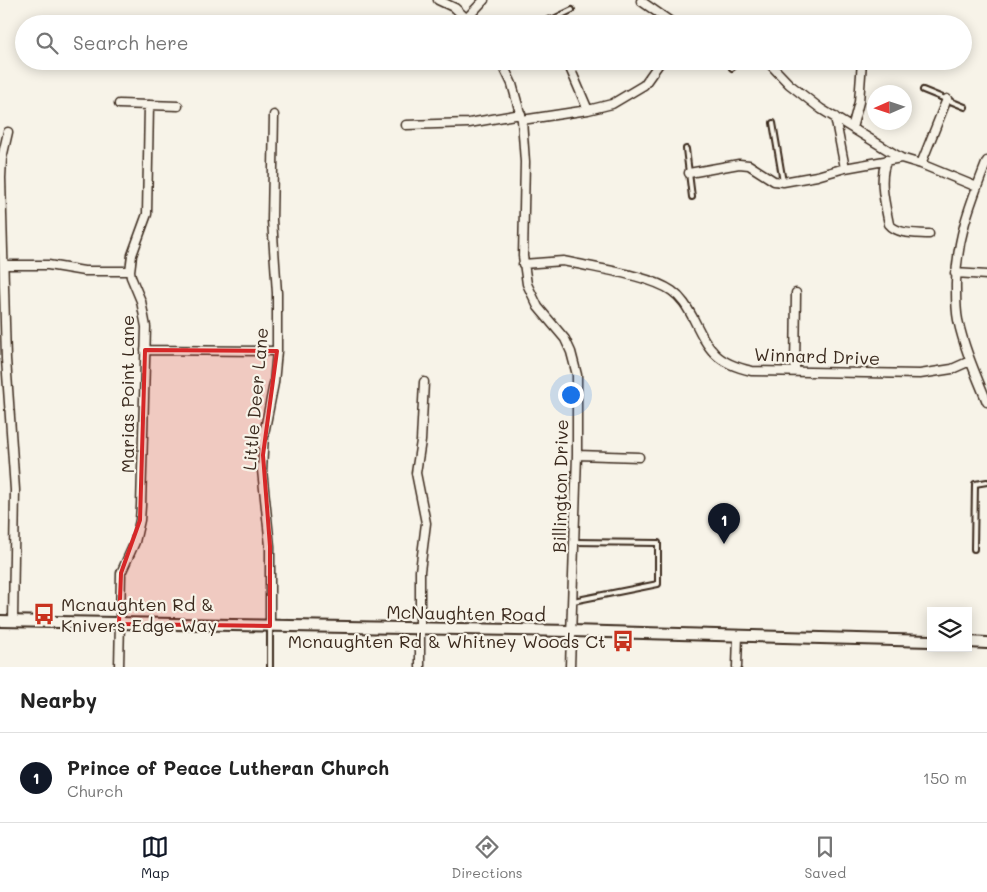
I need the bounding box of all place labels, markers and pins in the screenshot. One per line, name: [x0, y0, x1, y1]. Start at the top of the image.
pin: 1: [708, 503, 740, 544]
place label: Mcnaughten Rd & Knivers Edge Way: [61, 592, 217, 637]
bus stop icon: Mcnaughten Rd & Knivers Edge Way: [31, 601, 57, 627]
bus stop icon: Mcnaughten Rd & Whitney Woods Ct: [610, 628, 636, 654]
place label: Mcnaughten Rd & Whitney Woods Ct: [288, 629, 606, 653]

